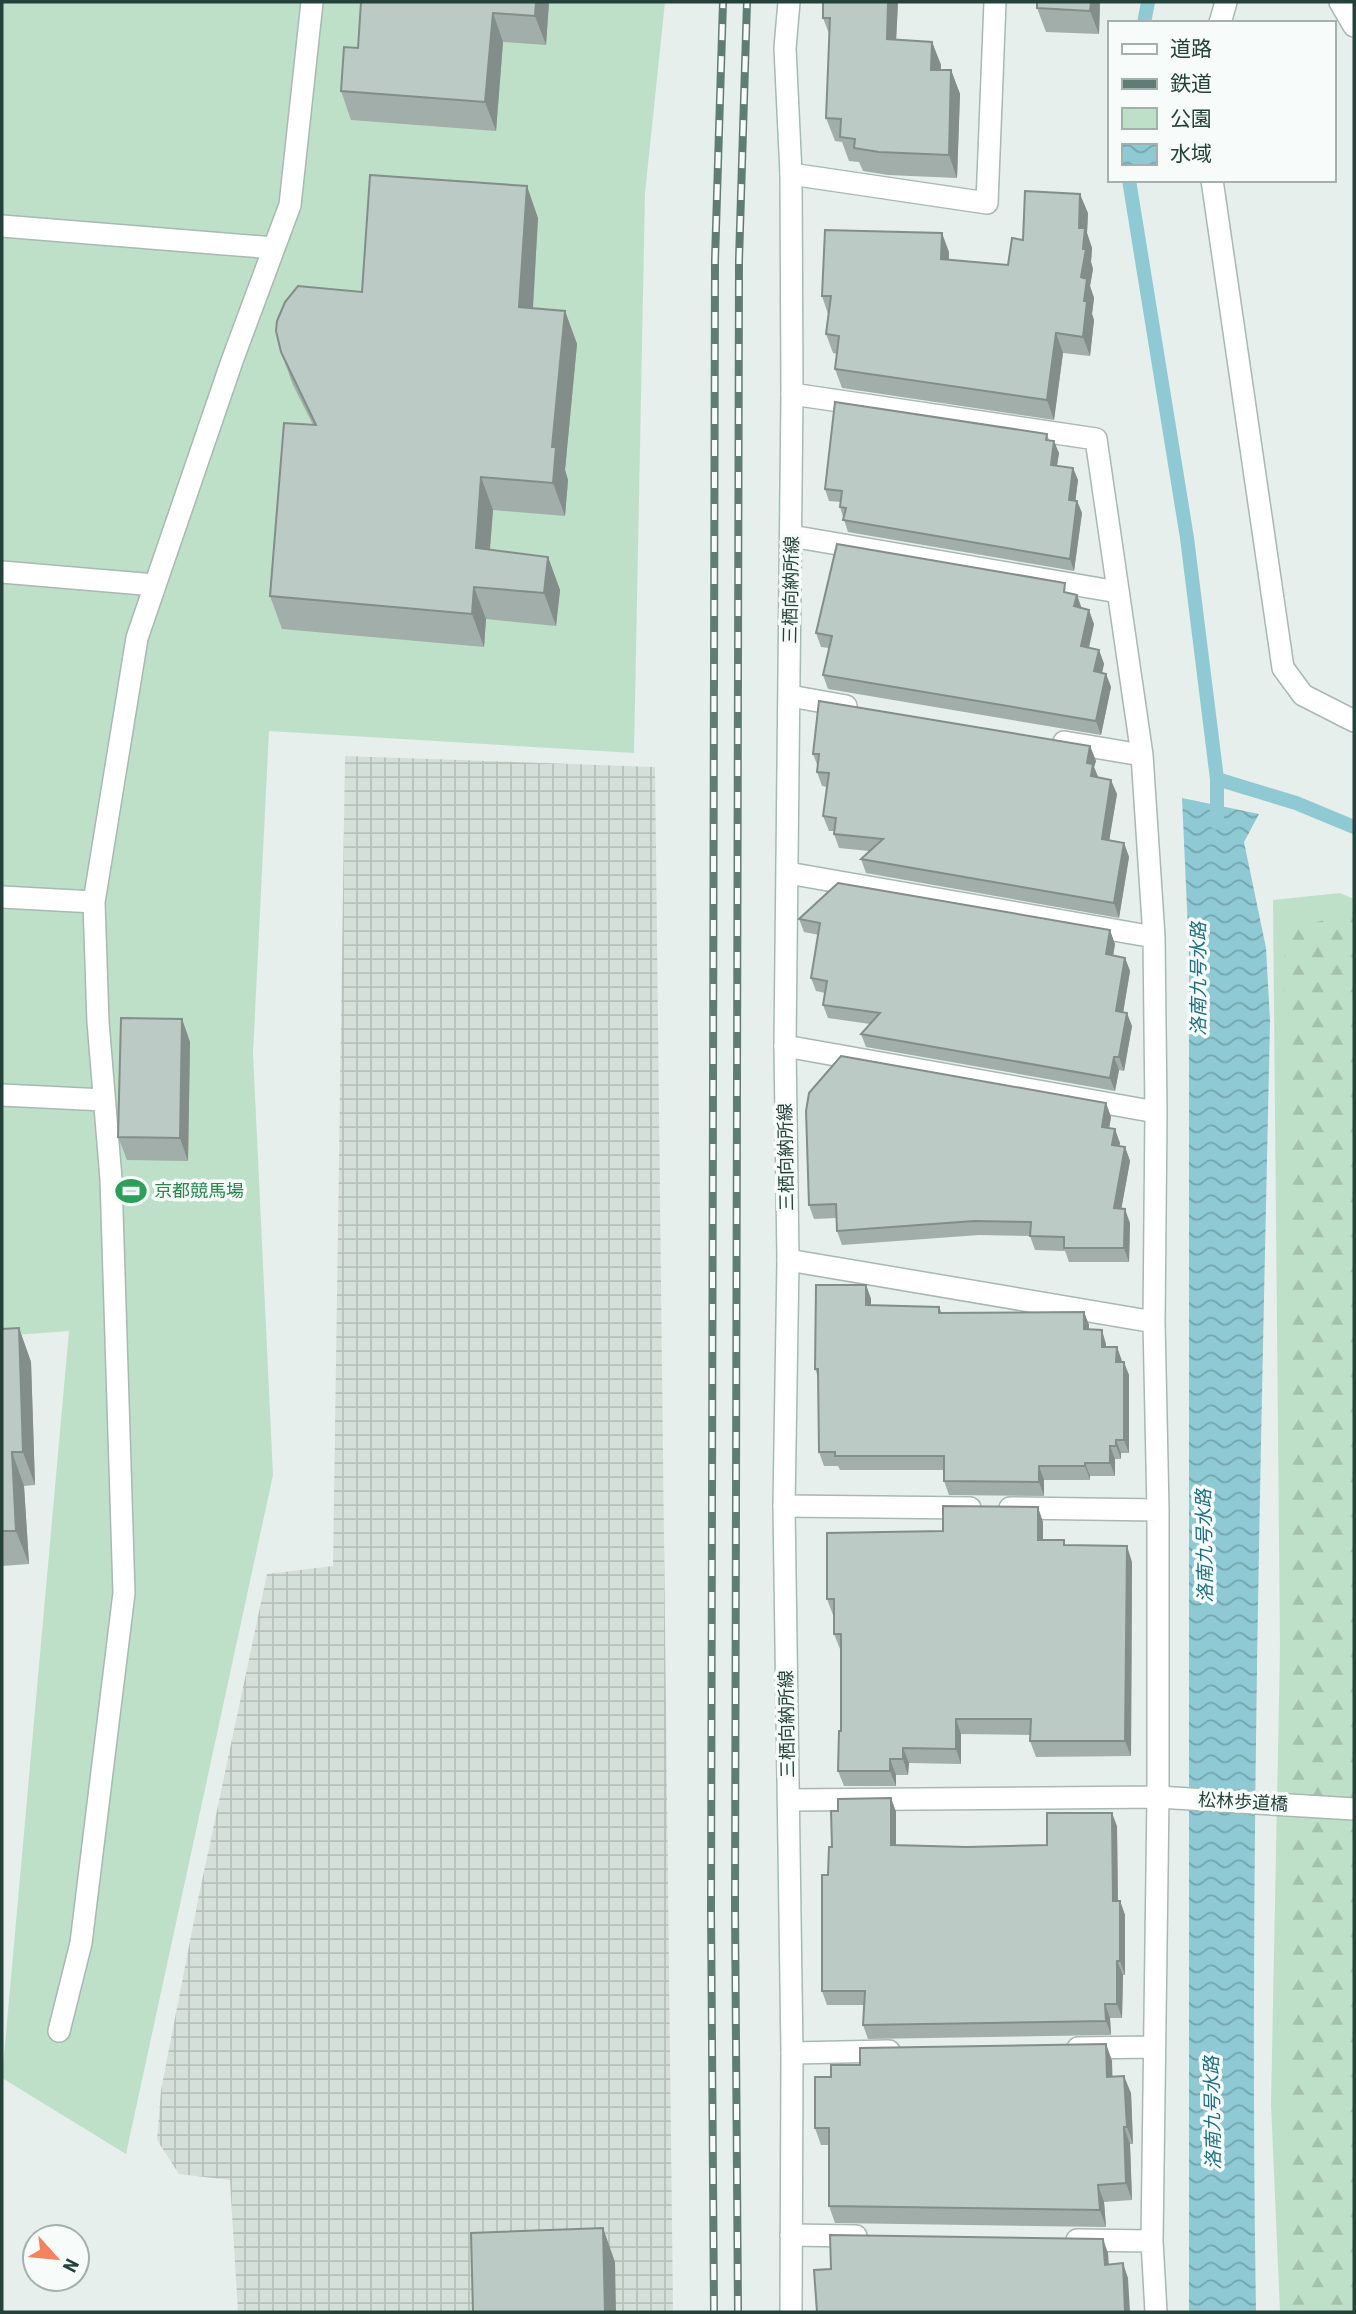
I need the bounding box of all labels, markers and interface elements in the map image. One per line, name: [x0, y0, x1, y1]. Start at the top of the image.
legend: [1108, 21, 1335, 182]
text: 道路: [1170, 37, 1212, 61]
text: 鉄道: [1170, 72, 1212, 96]
text: 公園: [1170, 107, 1212, 131]
text: 水域: [1170, 142, 1212, 166]
street label: 三栖向納所線: [779, 536, 802, 644]
water label: 洛南九号水路: [1187, 920, 1210, 1036]
street label: 三栖向納所線: [774, 1103, 797, 1211]
sports icon: 京都競馬場: [114, 1174, 148, 1208]
place label: 京都競馬場: [154, 1180, 244, 1201]
water label: 洛南九号水路: [1192, 1487, 1217, 1603]
street label: 三栖向納所線: [775, 1670, 798, 1778]
street label: 松林歩道橋: [1198, 1789, 1289, 1814]
water label: 洛南九号水路: [1200, 2054, 1225, 2170]
north arrow: [21, 2223, 91, 2293]
text: N: [58, 2255, 84, 2276]

